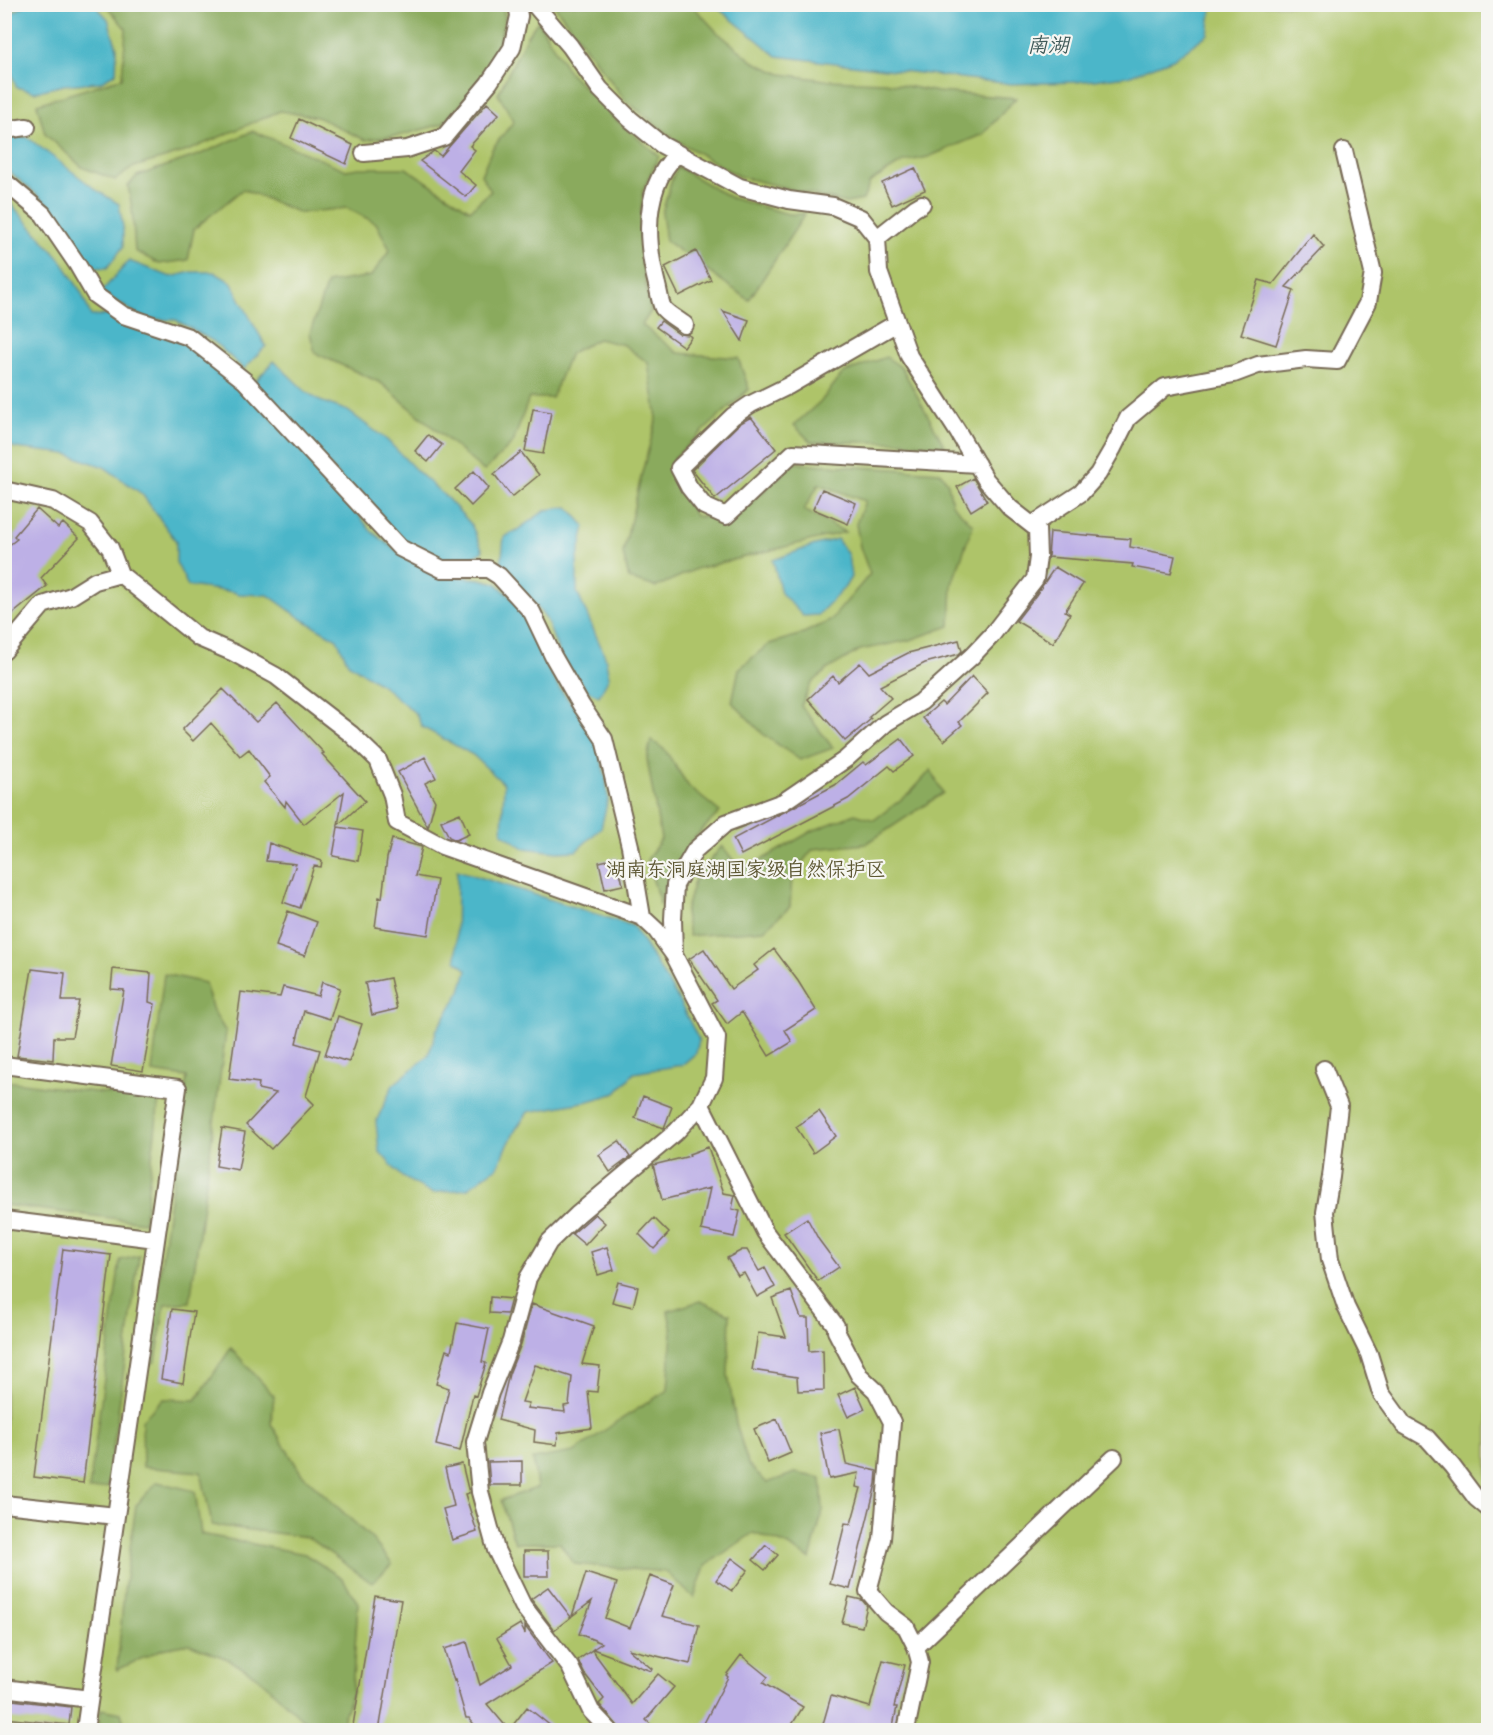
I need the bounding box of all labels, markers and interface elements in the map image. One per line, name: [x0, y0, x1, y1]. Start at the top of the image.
water label: 南湖: [1027, 27, 1071, 59]
park label: 湖南东洞庭湖国家级自然保护区: [606, 853, 886, 883]

